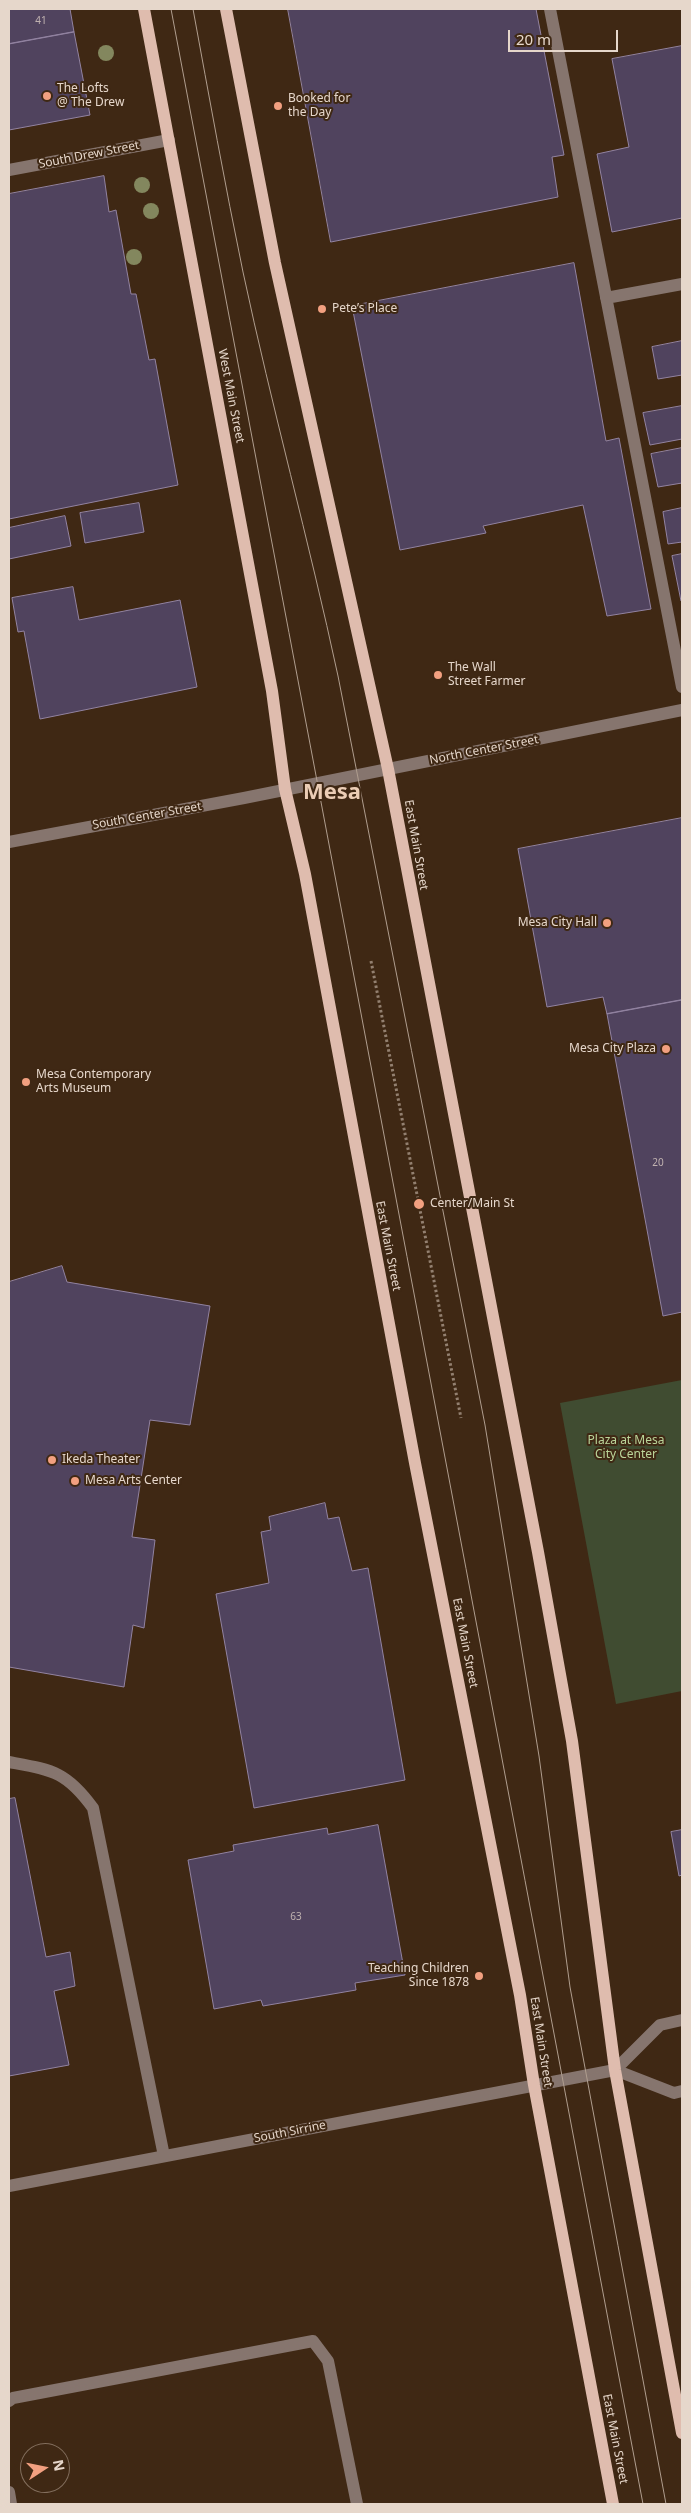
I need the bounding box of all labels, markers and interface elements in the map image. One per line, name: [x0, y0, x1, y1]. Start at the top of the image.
house number: 41: [35, 15, 47, 27]
scale bar: [511, 20, 621, 52]
text: 20 m: [516, 29, 551, 49]
place label: The Lofts @ The Drew: [57, 82, 124, 110]
marker: The Lofts @ The Drew: [41, 90, 53, 102]
place label: Booked for the Day: [288, 92, 350, 120]
marker: Booked for the Day: [272, 100, 284, 112]
street label: South Drew Street: [37, 138, 141, 172]
place label: Pete’s Place: [332, 302, 397, 316]
marker: Pete’s Place: [316, 303, 328, 315]
street label: West Main Street: [215, 348, 247, 444]
place label: The Wall Street Farmer: [448, 661, 525, 689]
marker: The Wall Street Farmer: [432, 669, 444, 681]
street label: North Center Street: [428, 732, 540, 768]
district label: Mesa: [303, 780, 361, 806]
street label: South Center Street: [91, 799, 203, 833]
street label: East Main Street: [401, 799, 431, 891]
place label: Mesa City Hall: [518, 916, 597, 930]
marker: Mesa City Hall: [601, 917, 613, 929]
place label: Mesa City Plaza: [569, 1042, 656, 1056]
marker: Mesa City Plaza: [660, 1043, 672, 1055]
place label: Mesa Contemporary Arts Museum: [36, 1068, 151, 1096]
marker: Mesa Contemporary Arts Museum: [20, 1076, 32, 1088]
house number: 20: [652, 1157, 664, 1169]
marker: Center/Main St: [412, 1197, 426, 1211]
place label: Center/Main St: [430, 1197, 514, 1211]
street label: East Main Street: [372, 1200, 404, 1292]
park label: Plaza at Mesa City Center: [588, 1434, 664, 1462]
place label: Ikeda Theater: [62, 1453, 140, 1467]
marker: Ikeda Theater: [46, 1454, 58, 1466]
place label: Mesa Arts Center: [85, 1474, 182, 1488]
marker: Mesa Arts Center: [69, 1475, 81, 1487]
street label: East Main Street: [449, 1597, 481, 1689]
house number: 63: [290, 1911, 302, 1923]
place label: Teaching Children Since 1878: [368, 1962, 469, 1990]
marker: Teaching Children Since 1878: [473, 1970, 485, 1982]
street label: East Main Street: [527, 1996, 555, 2088]
street label: South Sirrine: [253, 2118, 327, 2146]
street label: East Main Street: [599, 2393, 631, 2485]
north arrow: [20, 2443, 70, 2493]
text: N: [49, 2458, 70, 2473]

